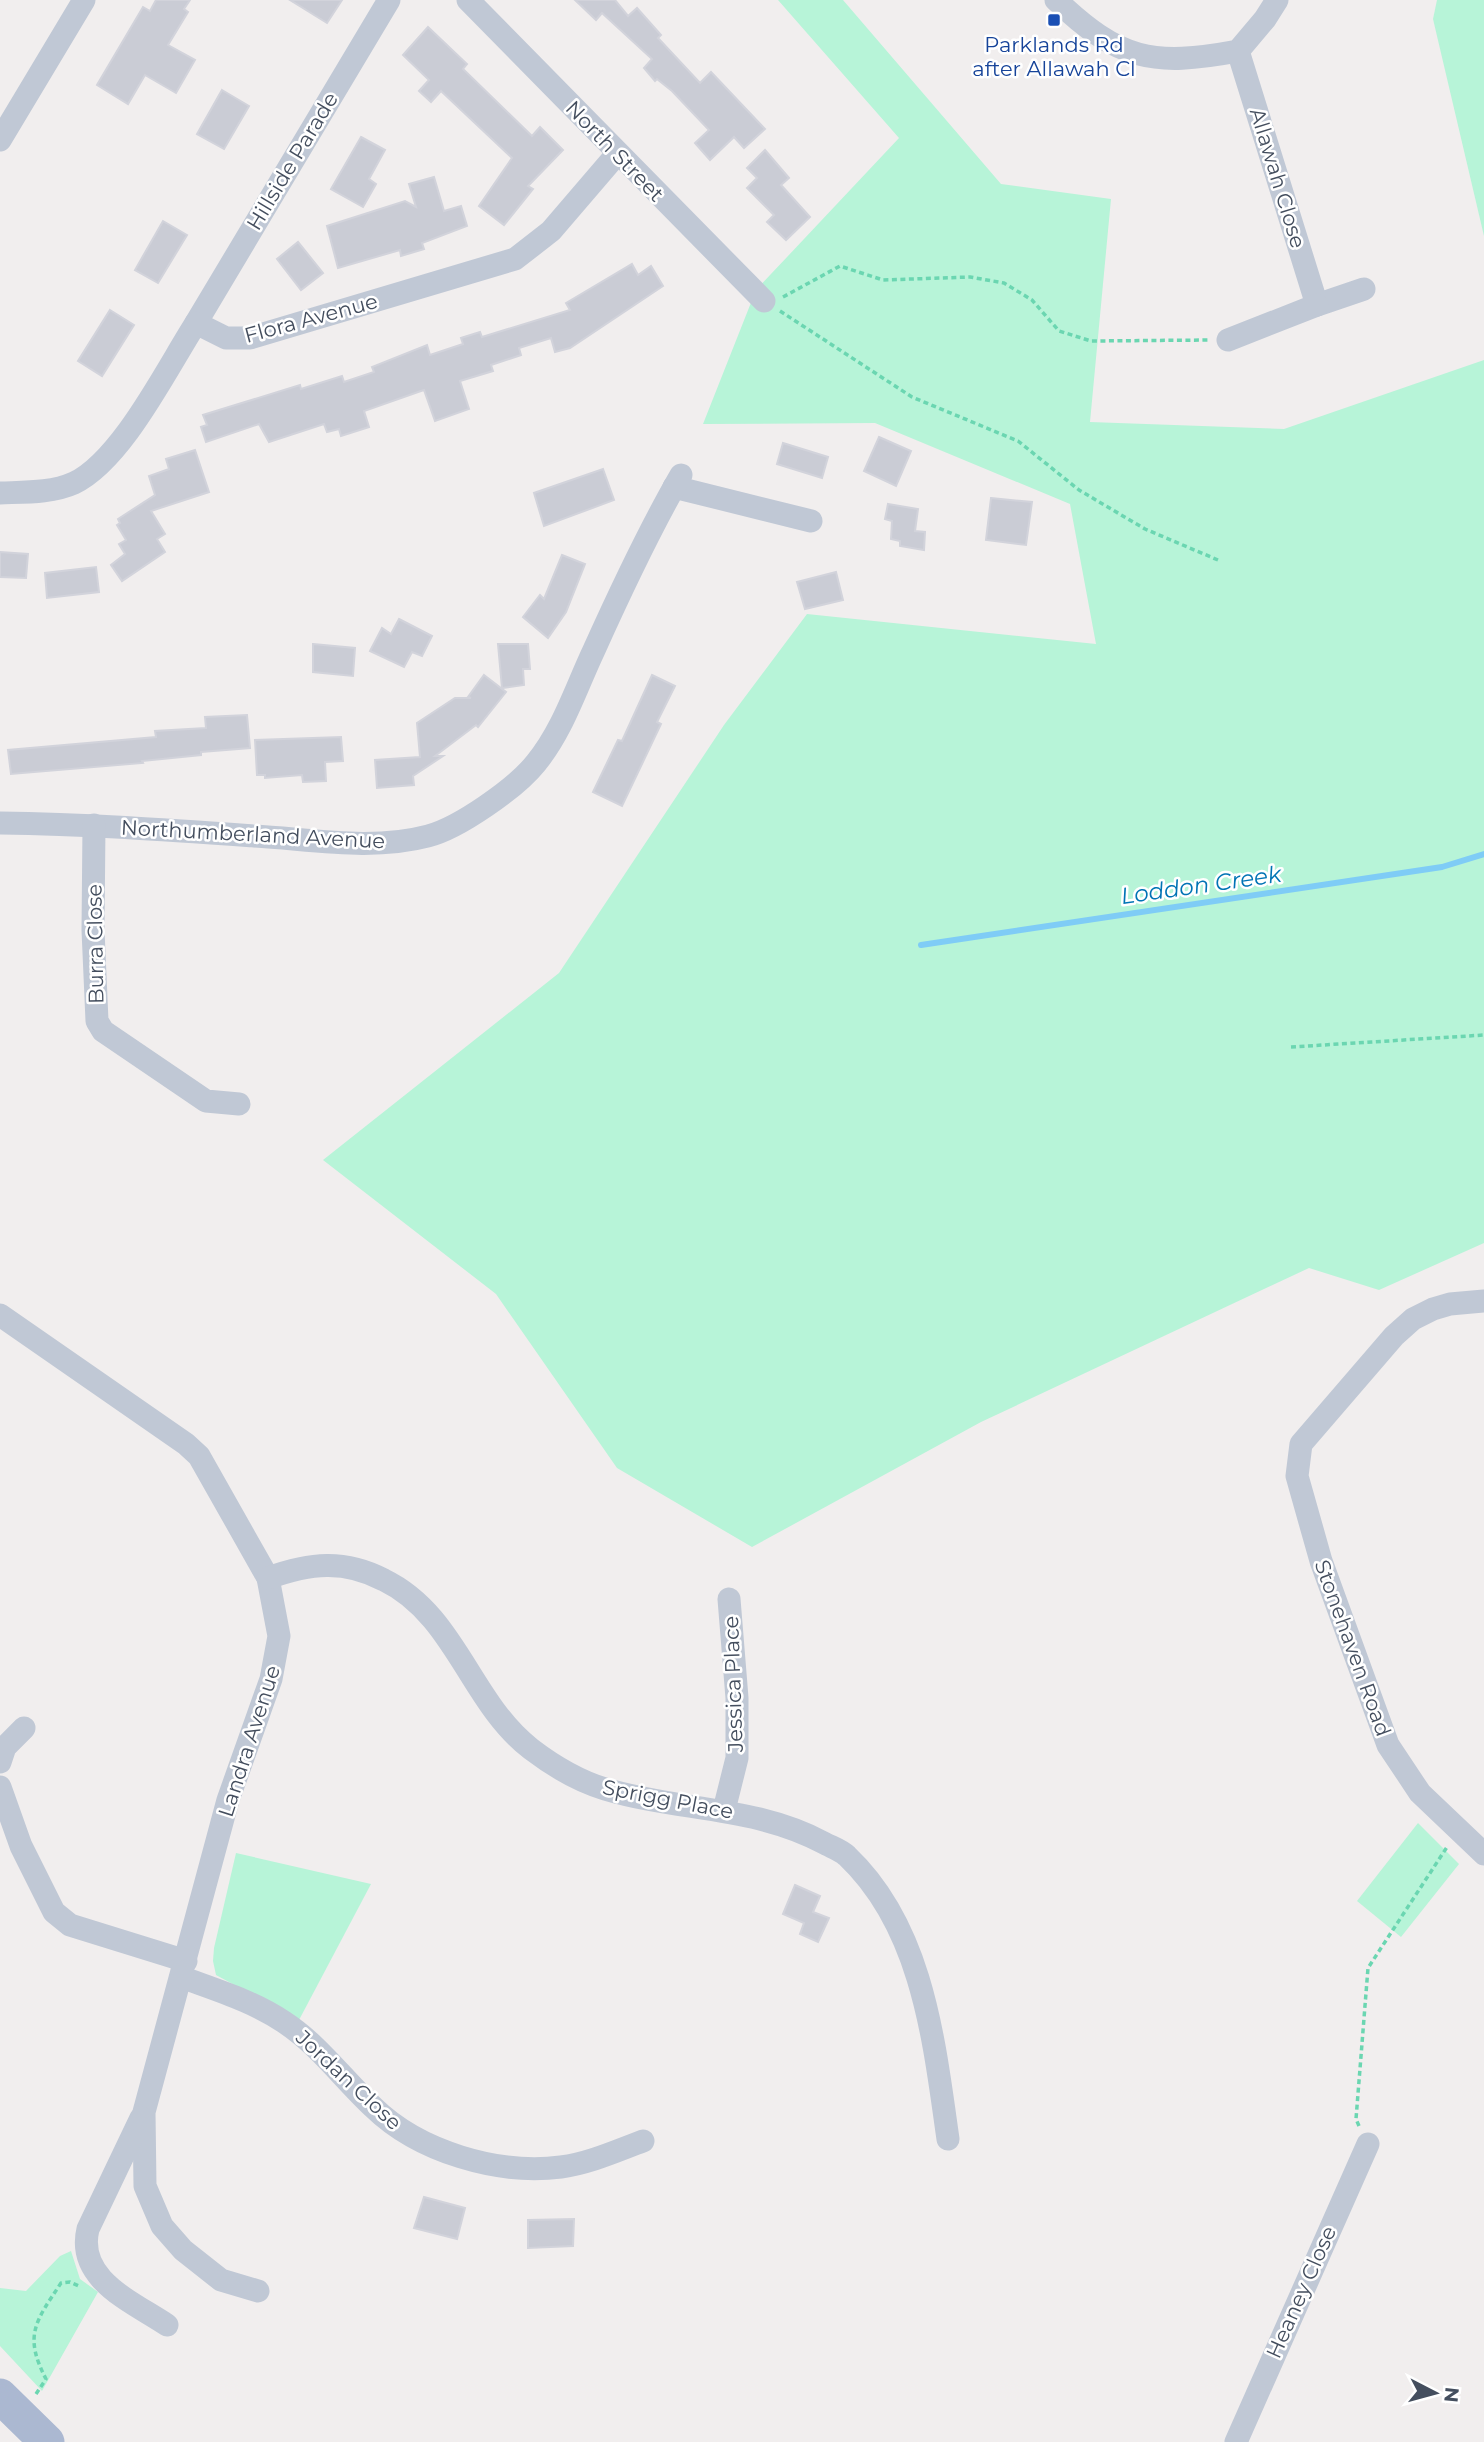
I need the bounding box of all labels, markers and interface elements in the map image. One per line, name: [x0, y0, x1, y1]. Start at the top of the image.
marker: Parklands Rd after Allawah Cl: [1046, 12, 1062, 28]
place label: Parklands Rd after Allawah Cl: [972, 32, 1136, 81]
street label: Hillside Parade: [241, 88, 343, 234]
street label: North Street: [561, 95, 669, 207]
street label: Allawah Close: [1245, 105, 1311, 251]
street label: Flora Avenue: [242, 288, 380, 348]
street label: Northumberland Avenue: [120, 815, 386, 853]
water label: Loddon Creek: [1119, 860, 1284, 910]
street label: Burra Close: [81, 884, 109, 1004]
street label: Stonehaven Road: [1309, 1556, 1397, 1740]
street label: Jessica Place: [718, 1615, 748, 1754]
street label: Landra Avenue: [213, 1662, 285, 1820]
street label: Sprigg Place: [600, 1774, 736, 1824]
street label: Jordan Close: [290, 2024, 407, 2135]
street label: Heaney Close: [1261, 2222, 1341, 2362]
north arrow: [1400, 2358, 1470, 2428]
text: N: [1439, 2386, 1464, 2404]

